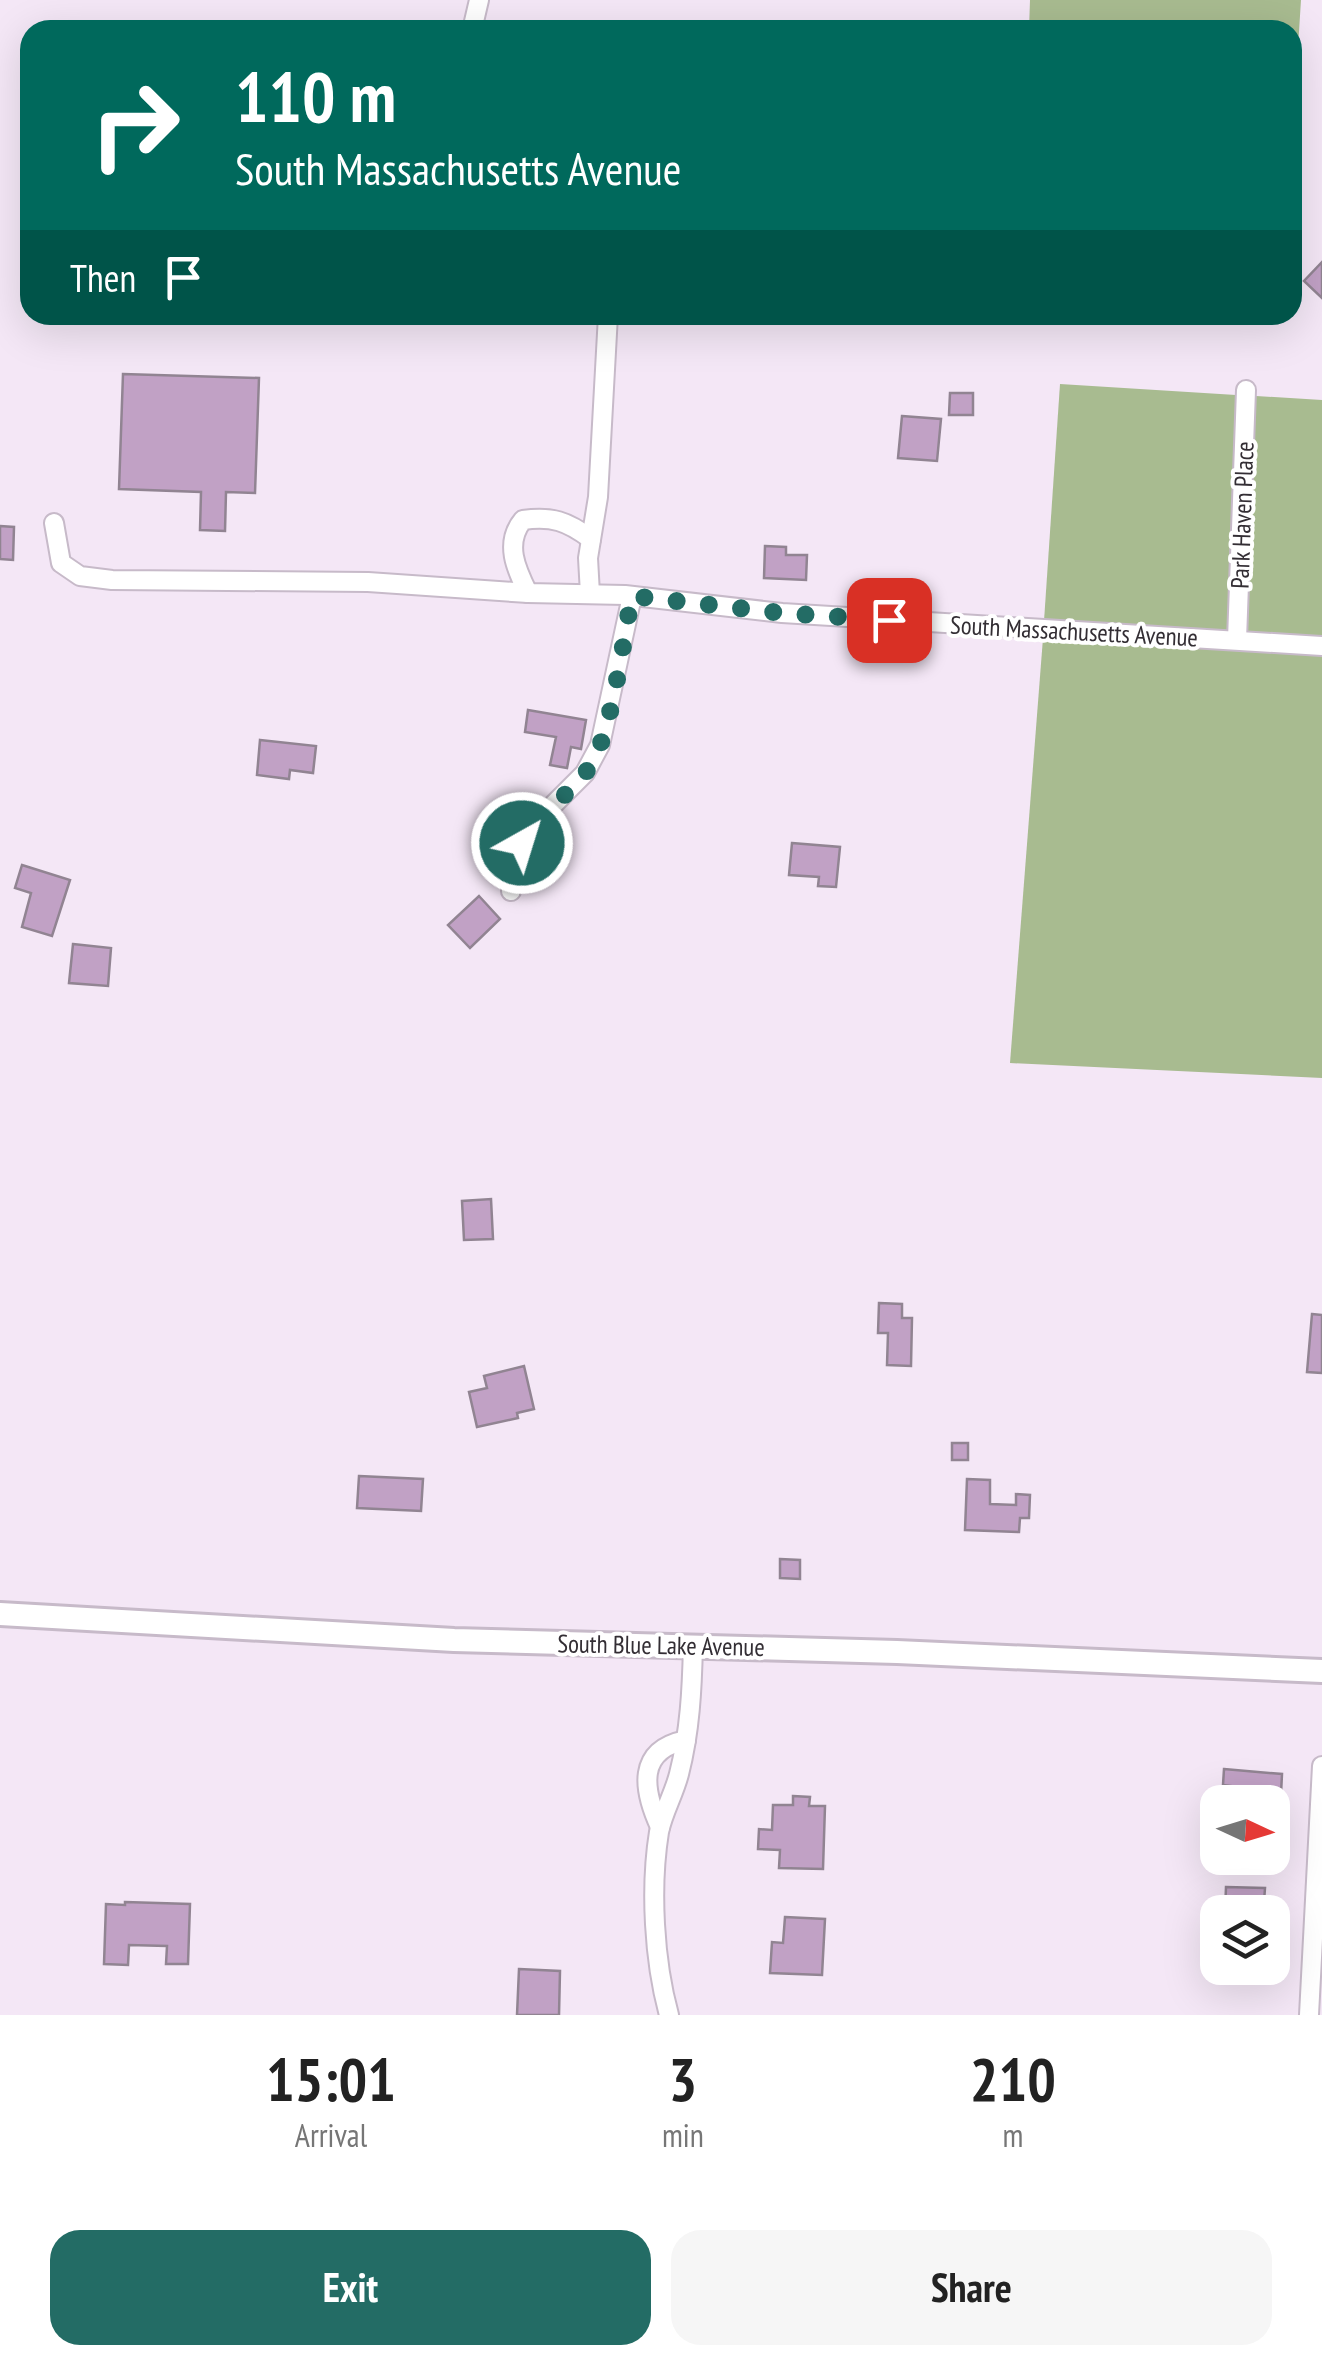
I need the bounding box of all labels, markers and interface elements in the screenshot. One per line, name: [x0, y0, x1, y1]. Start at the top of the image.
text: 110 m: [235, 51, 396, 141]
icon: right: [70, 60, 200, 190]
text: South Massachusetts Avenue: [235, 139, 681, 197]
icon: arrive: [156, 250, 211, 305]
text: Then: [70, 253, 136, 302]
street label: Park Haven Place: [1223, 441, 1261, 589]
pin: [847, 578, 932, 663]
icon: arrive: [862, 593, 917, 648]
street label: South Massachusetts Avenue: [949, 609, 1199, 653]
position arrow: [470, 791, 574, 895]
street label: South Blue Lake Avenue: [557, 1627, 765, 1663]
north arrow: [1200, 1785, 1290, 1875]
map controls: [1200, 1785, 1290, 1985]
button: layers: [1200, 1895, 1290, 1985]
text: 15:01: [266, 2040, 396, 2118]
text: 3: [669, 2040, 697, 2118]
text: 210: [970, 2040, 1056, 2118]
text: Arrival: [295, 2114, 367, 2156]
text: min: [662, 2114, 704, 2156]
text: m: [1002, 2114, 1023, 2156]
button: Exit: [50, 2230, 651, 2345]
button: Share: [671, 2230, 1272, 2345]

